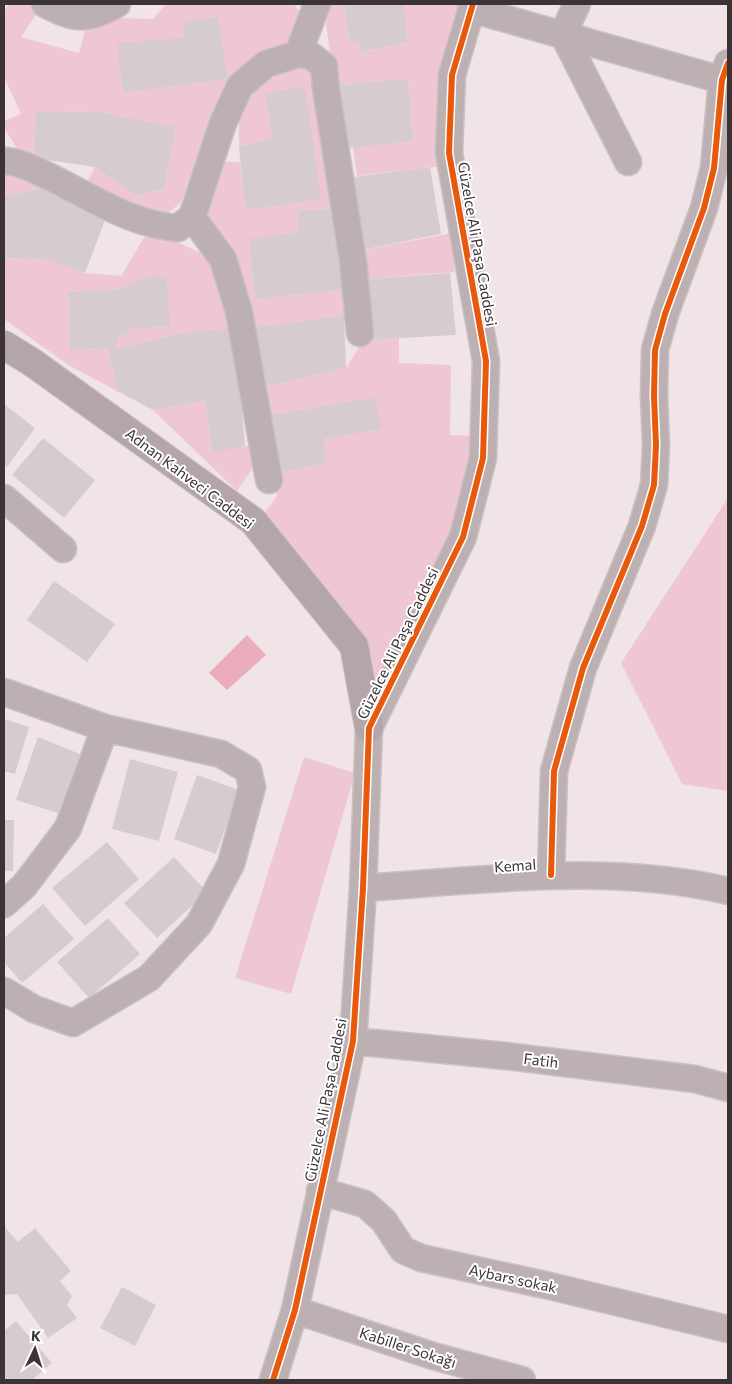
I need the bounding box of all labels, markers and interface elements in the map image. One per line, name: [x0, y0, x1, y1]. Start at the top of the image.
street label: Güzelce Ali Paşa Caddesi: [455, 160, 501, 328]
street label: Adnan Kahveci Caddesi: [122, 424, 258, 532]
street label: Güzelce Ali Paşa Caddesi: [352, 564, 442, 722]
street label: Kemal: [493, 855, 537, 875]
street label: Güzelce Ali Paşa Caddesi: [300, 1017, 350, 1183]
street label: Fatih: [523, 1049, 559, 1071]
street label: Aybars sokak: [467, 1260, 559, 1296]
street label: Kabiller Sokağı: [357, 1323, 459, 1371]
north arrow: [10, 1324, 60, 1374]
text: K: [30, 1327, 42, 1344]

